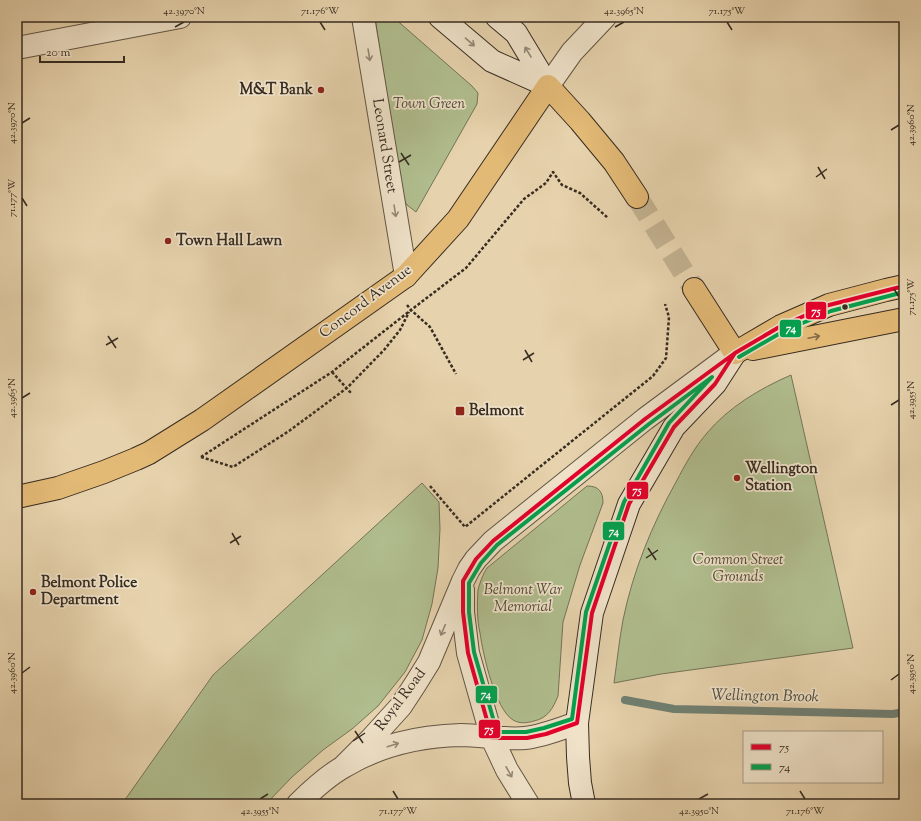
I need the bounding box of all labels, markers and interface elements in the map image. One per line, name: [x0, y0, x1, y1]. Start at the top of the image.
text: 42.3970°N: [163, 4, 205, 19]
text: 71.176°W: [301, 4, 339, 19]
text: 42.3965°N: [604, 4, 644, 19]
text: 71.175°W: [709, 4, 745, 19]
scale bar: [40, 38, 124, 64]
one-way arrow: [464, 38, 475, 47]
text: 20 m: [46, 44, 71, 62]
one-way arrow: [523, 46, 531, 58]
one-way arrow: [365, 49, 373, 62]
place label: M&T Bank: [239, 80, 314, 101]
marker: M&T Bank: [316, 85, 326, 95]
park label: Town Green: [393, 94, 465, 115]
street label: Leonard Street: [366, 97, 402, 195]
text: 42.3970°N: [5, 102, 20, 144]
text: 42.3960°N: [904, 104, 919, 146]
text: 71.177°W: [5, 179, 20, 217]
one-way arrow: [391, 204, 399, 217]
place label: Town Hall Lawn: [176, 231, 283, 252]
marker: Town Hall Lawn: [163, 236, 173, 246]
street label: Concord Avenue: [315, 260, 417, 344]
text: 71.175°W: [904, 279, 919, 315]
line badge: 75: [805, 301, 827, 320]
unlabelled marker: [840, 302, 850, 312]
text: 75: [811, 304, 821, 320]
line badge: 74: [779, 319, 802, 338]
text: 74: [786, 321, 797, 337]
one-way arrow: [807, 332, 820, 340]
text: 42.3965°N: [5, 378, 20, 418]
text: 42.3955°N: [904, 381, 919, 419]
place label: Belmont: [469, 401, 525, 422]
marker: Belmont: [454, 405, 466, 417]
place label: Wellington Station: [745, 459, 818, 497]
marker: Wellington Station: [732, 473, 742, 483]
line badge: 75: [626, 481, 649, 500]
text: 75: [632, 483, 642, 499]
line badge: 74: [602, 521, 625, 541]
text: 74: [609, 524, 620, 540]
park label: Common Street Grounds: [692, 550, 784, 588]
place label: Belmont Police Department: [41, 573, 137, 611]
park label: Belmont War Memorial: [484, 580, 563, 618]
marker: Belmont Police Department: [28, 587, 38, 597]
one-way arrow: [439, 623, 446, 635]
text: 42.3960°N: [5, 652, 20, 694]
text: 42.3950°N: [904, 654, 919, 694]
street label: Royal Road: [370, 664, 432, 736]
line badge: 74: [475, 685, 498, 704]
water label: Wellington Brook: [711, 685, 819, 709]
text: 74: [481, 687, 492, 703]
line badge: 75: [478, 719, 501, 739]
text: 75: [484, 722, 494, 738]
legend: [743, 731, 883, 783]
text: 75: [779, 739, 789, 757]
one-way arrow: [387, 741, 399, 749]
text: 74: [779, 759, 790, 777]
one-way arrow: [505, 766, 513, 778]
text: 42.3955°N: [241, 804, 279, 819]
text: 71.177°W: [379, 804, 417, 819]
text: 42.3950°N: [679, 804, 719, 819]
text: 71.176°W: [786, 804, 824, 819]

